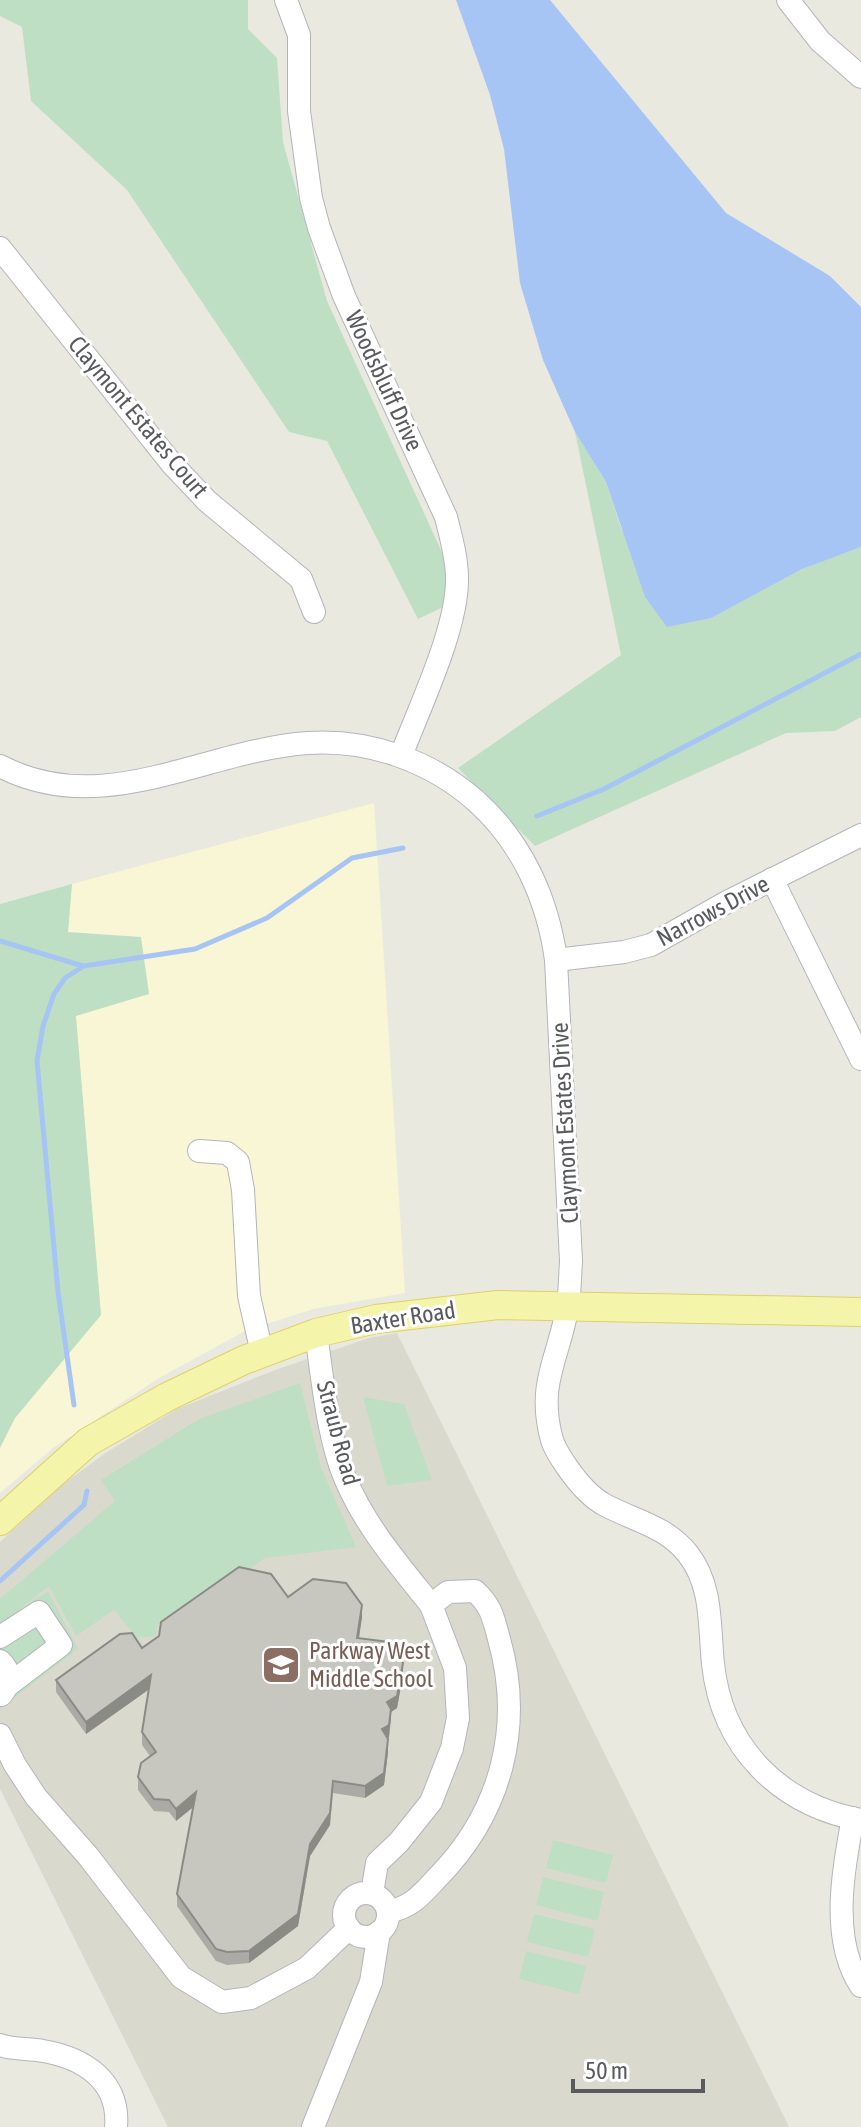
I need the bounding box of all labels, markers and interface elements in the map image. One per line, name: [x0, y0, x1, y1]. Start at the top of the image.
street label: Woodsbluff Drive: [340, 307, 429, 455]
street label: Claymont Estates Court: [63, 331, 214, 503]
street label: Narrows Drive: [652, 870, 773, 951]
street label: Claymont Estates Drive: [546, 1022, 583, 1224]
street label: Baxter Road: [348, 1296, 457, 1339]
street label: Straub Road: [312, 1378, 365, 1488]
place label: Parkway West Middle School: [309, 1637, 434, 1692]
school or university icon: Parkway West Middle School: [260, 1644, 302, 1686]
scale bar: [573, 2043, 703, 2093]
text: 50 m: [585, 2057, 628, 2084]

